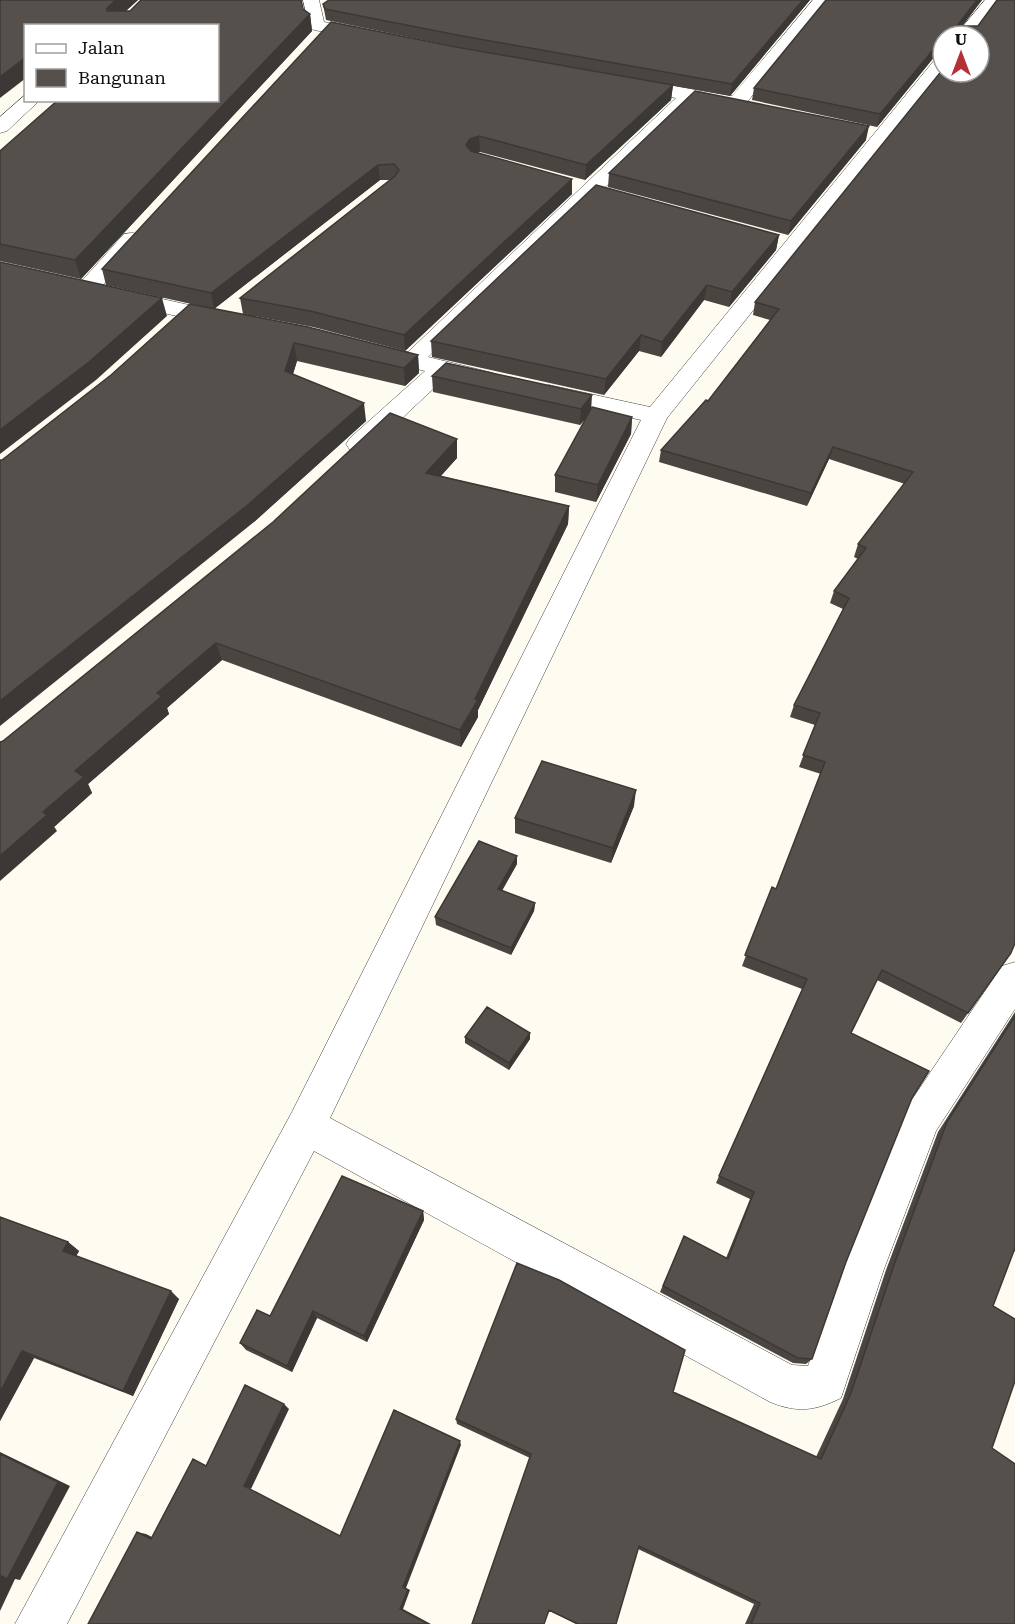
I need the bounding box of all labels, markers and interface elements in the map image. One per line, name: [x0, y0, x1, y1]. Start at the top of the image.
legend: [24, 24, 219, 102]
north arrow: [931, 24, 991, 84]
text: U: [955, 30, 967, 49]
text: Jalan: [78, 37, 125, 58]
text: Bangunan: [78, 67, 166, 88]

